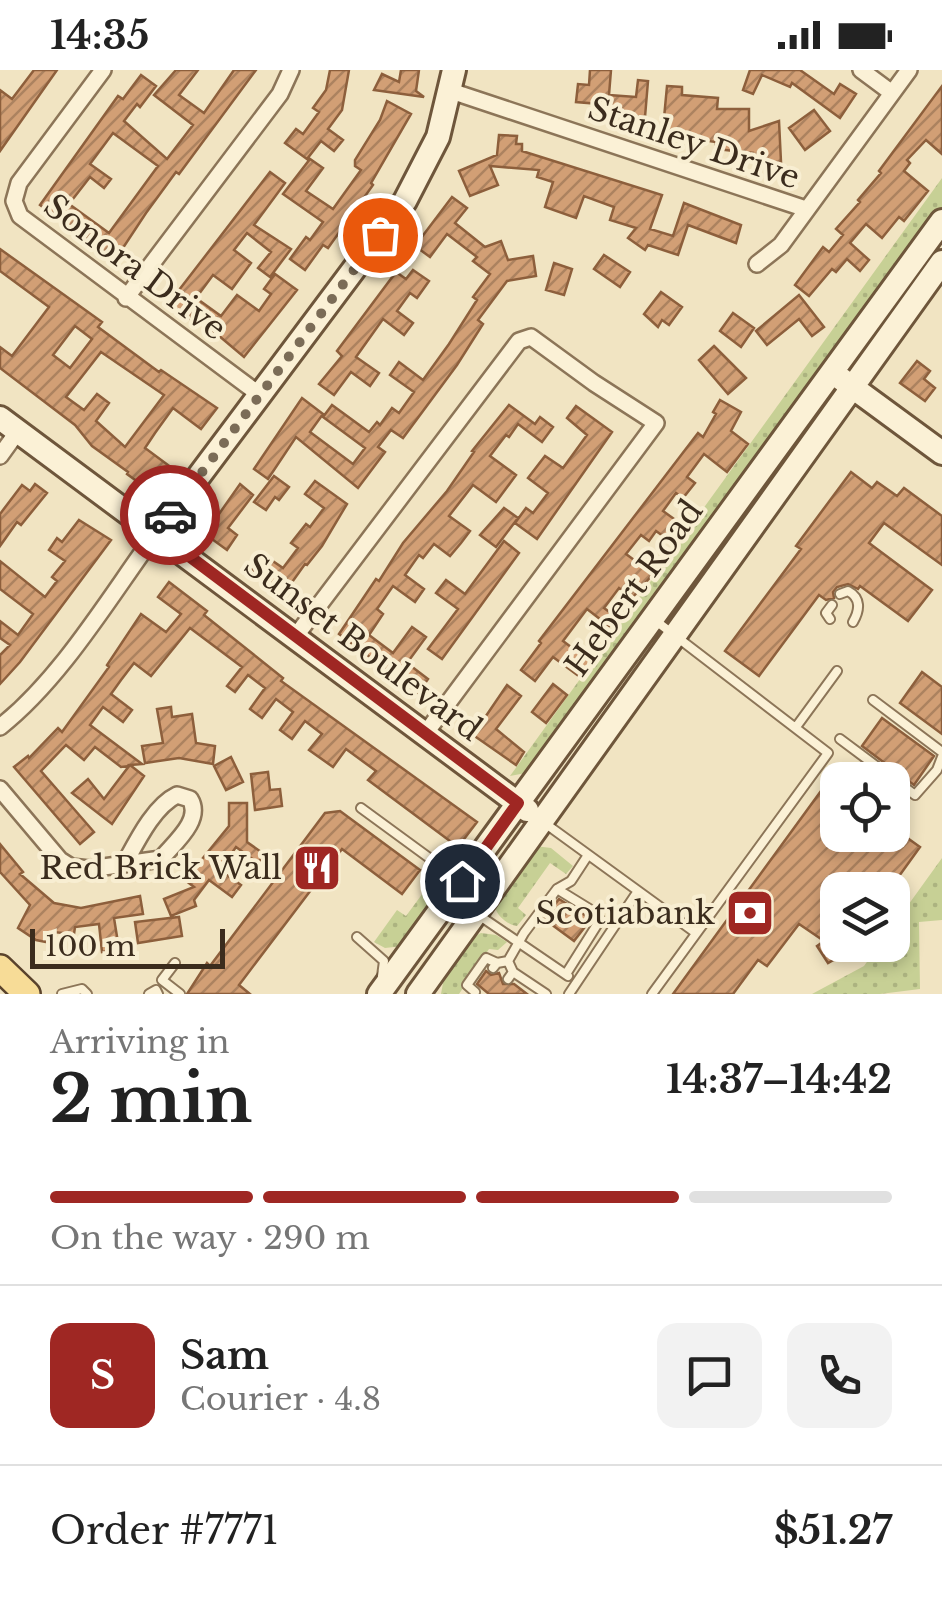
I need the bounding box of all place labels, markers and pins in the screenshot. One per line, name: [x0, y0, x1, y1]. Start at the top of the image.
pin: [338, 193, 423, 278]
pin: [420, 839, 505, 924]
restaurant icon: Red Brick Wall: [291, 842, 343, 894]
place label: Red Brick Wall: [40, 848, 282, 888]
bank icon: Scotiabank: [724, 887, 776, 939]
place label: Scotiabank: [535, 893, 715, 933]

